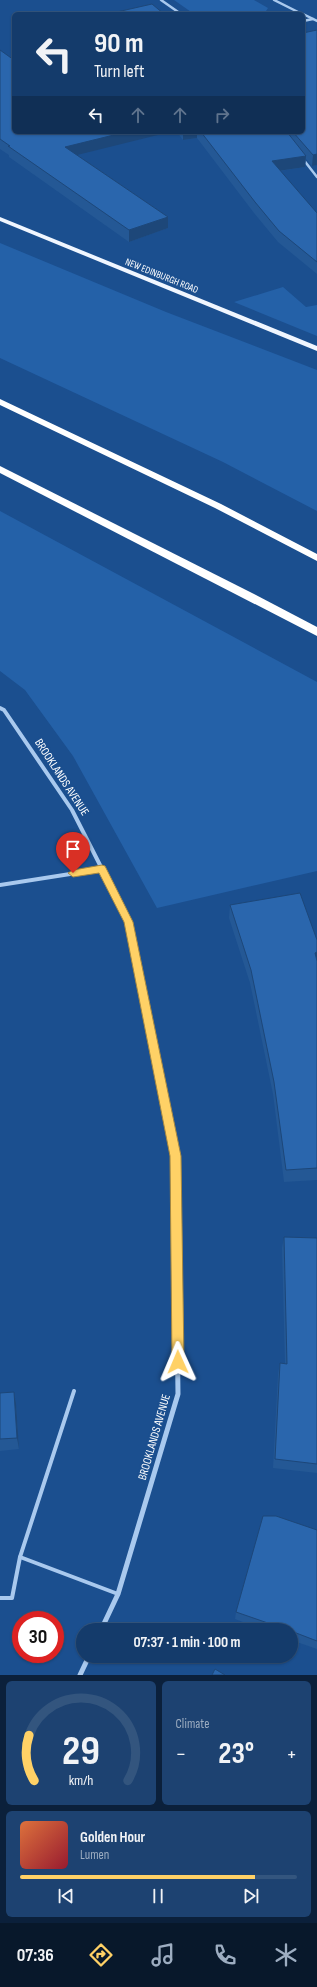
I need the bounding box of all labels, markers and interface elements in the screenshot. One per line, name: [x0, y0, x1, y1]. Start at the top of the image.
text: 90 m: [94, 27, 144, 60]
icon: left: [28, 28, 80, 80]
text: Turn left: [94, 61, 145, 82]
icon: left: [85, 104, 107, 126]
icon: ahead: [127, 104, 149, 126]
icon: ahead: [169, 104, 191, 126]
icon: right: [211, 104, 233, 126]
street label: NEW EDINBURGH ROAD: [123, 256, 200, 296]
street label: BROOKLANDS AVENUE: [31, 736, 92, 819]
pin: [56, 832, 90, 873]
icon: arrive: [62, 838, 84, 860]
position arrow: [157, 1341, 199, 1383]
street label: BROOKLANDS AVENUE: [135, 1392, 174, 1482]
speed limit sign: 30: [12, 1611, 64, 1663]
text: 07:37 · 1 min · 100 m: [133, 1633, 241, 1652]
text: Climate: [176, 1716, 209, 1732]
text: 29: [62, 1727, 100, 1776]
text: 23°: [218, 1736, 254, 1772]
text: −: [176, 1741, 186, 1768]
text: +: [286, 1741, 297, 1768]
text: km/h: [68, 1772, 93, 1789]
text: Golden Hour: [80, 1828, 145, 1847]
text: Lumen: [80, 1847, 109, 1863]
icon: previous: [55, 1885, 77, 1907]
icon: pause: [147, 1885, 169, 1907]
icon: next: [240, 1885, 262, 1907]
icon: directions: [87, 1941, 115, 1969]
icon: music: [149, 1941, 177, 1969]
icon: phone: [211, 1941, 239, 1969]
icon: climate: [272, 1941, 300, 1969]
text: 07:36: [17, 1945, 54, 1966]

